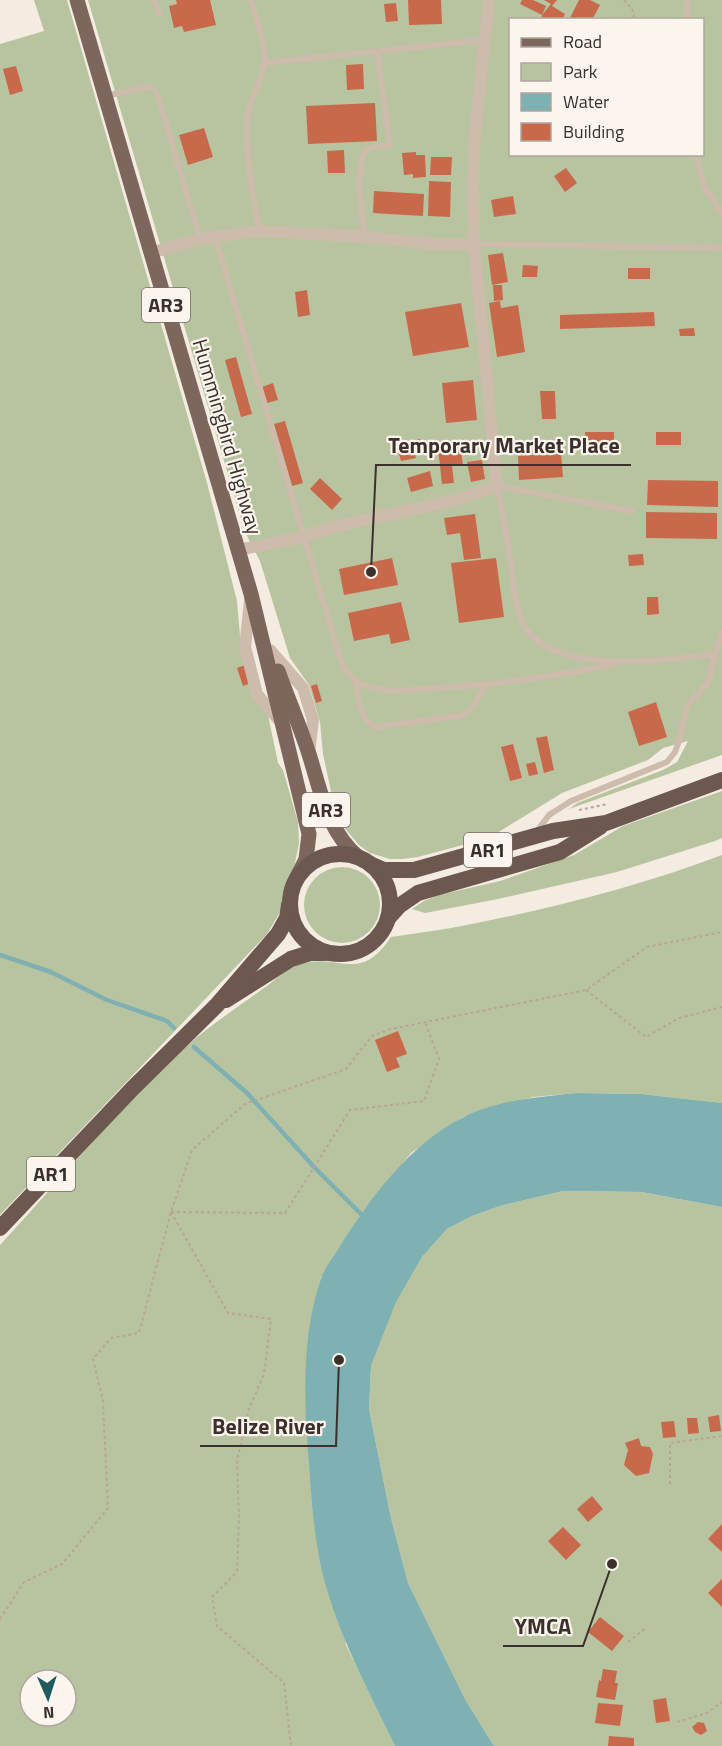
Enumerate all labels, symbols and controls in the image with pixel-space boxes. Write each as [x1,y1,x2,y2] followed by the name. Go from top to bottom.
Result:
[509,18,704,156] legend
[563,28,602,55] text: Road
[563,58,598,85] text: Park
[563,88,609,115] text: Water
[563,118,624,145] text: Building
[142,288,190,322] road number: AR3
[185,335,271,539] street label: Hummingbird Highway
[376,425,631,465] callout: Temporary Market Place
[388,428,620,462] text: Temporary Market Place
[302,793,350,827] road number: AR3
[464,833,512,867] road number: AR1
[27,1157,75,1191] road number: AR1
[200,1406,336,1446] callout: Belize River
[212,1409,324,1443] text: Belize River
[503,1606,583,1646] callout: YMCA
[515,1609,571,1643] text: YMCA
[18,1668,78,1728] north arrow
[43,1701,55,1725] text: N

